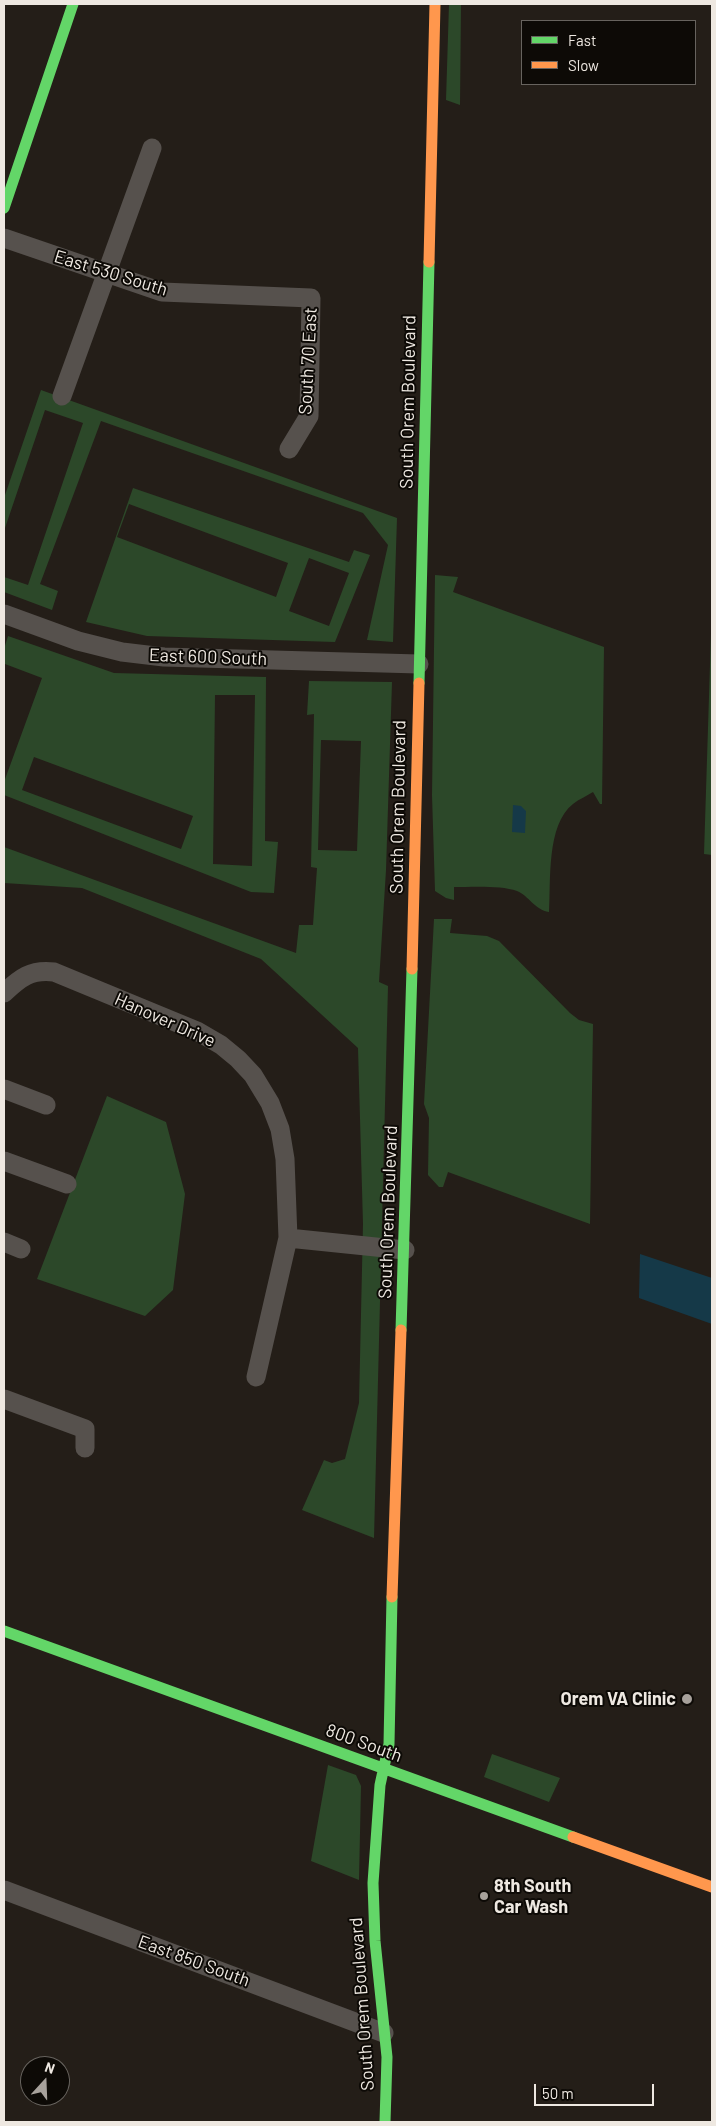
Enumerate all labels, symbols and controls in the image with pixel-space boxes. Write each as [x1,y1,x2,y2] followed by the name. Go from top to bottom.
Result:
[521,20,696,85] legend
[568,31,596,49] text: Fast
[568,56,599,74] text: Slow
[52,246,170,300] street label: East 530 South
[294,307,322,415] street label: South 70 East
[396,315,420,489] street label: South Orem Boulevard
[149,644,267,670] street label: East 600 South
[386,720,410,894] street label: South Orem Boulevard
[111,988,219,1052] street label: Hanover Drive
[374,1125,402,1299] street label: South Orem Boulevard
[561,1688,676,1710] place label: Orem VA Clinic
[680,1692,694,1706] marker: Orem VA Clinic
[323,1719,405,1767] street label: 800 South
[494,1875,571,1918] place label: 8th South Car Wash
[478,1890,490,1902] marker: 8th South Car Wash
[345,1917,379,2091] street label: South Orem Boulevard
[135,1931,253,1991] street label: East 850 South
[20,2056,70,2106] north arrow
[43,2058,57,2077] text: N
[536,2074,656,2106] scale bar
[542,2084,574,2102] text: 50 m

